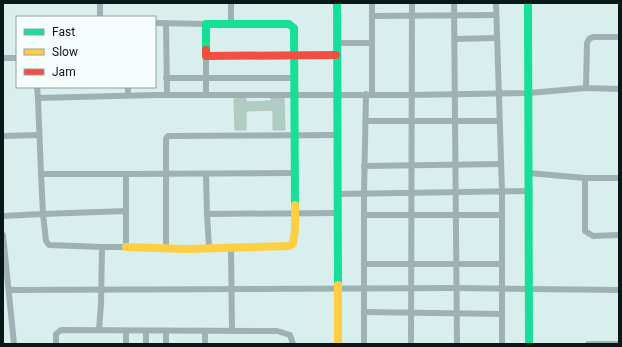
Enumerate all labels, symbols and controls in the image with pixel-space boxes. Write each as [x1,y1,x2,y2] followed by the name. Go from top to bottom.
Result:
[16,16,156,88] legend
[52,25,75,39] text: Fast
[52,45,78,59] text: Slow
[52,65,76,79] text: Jam

